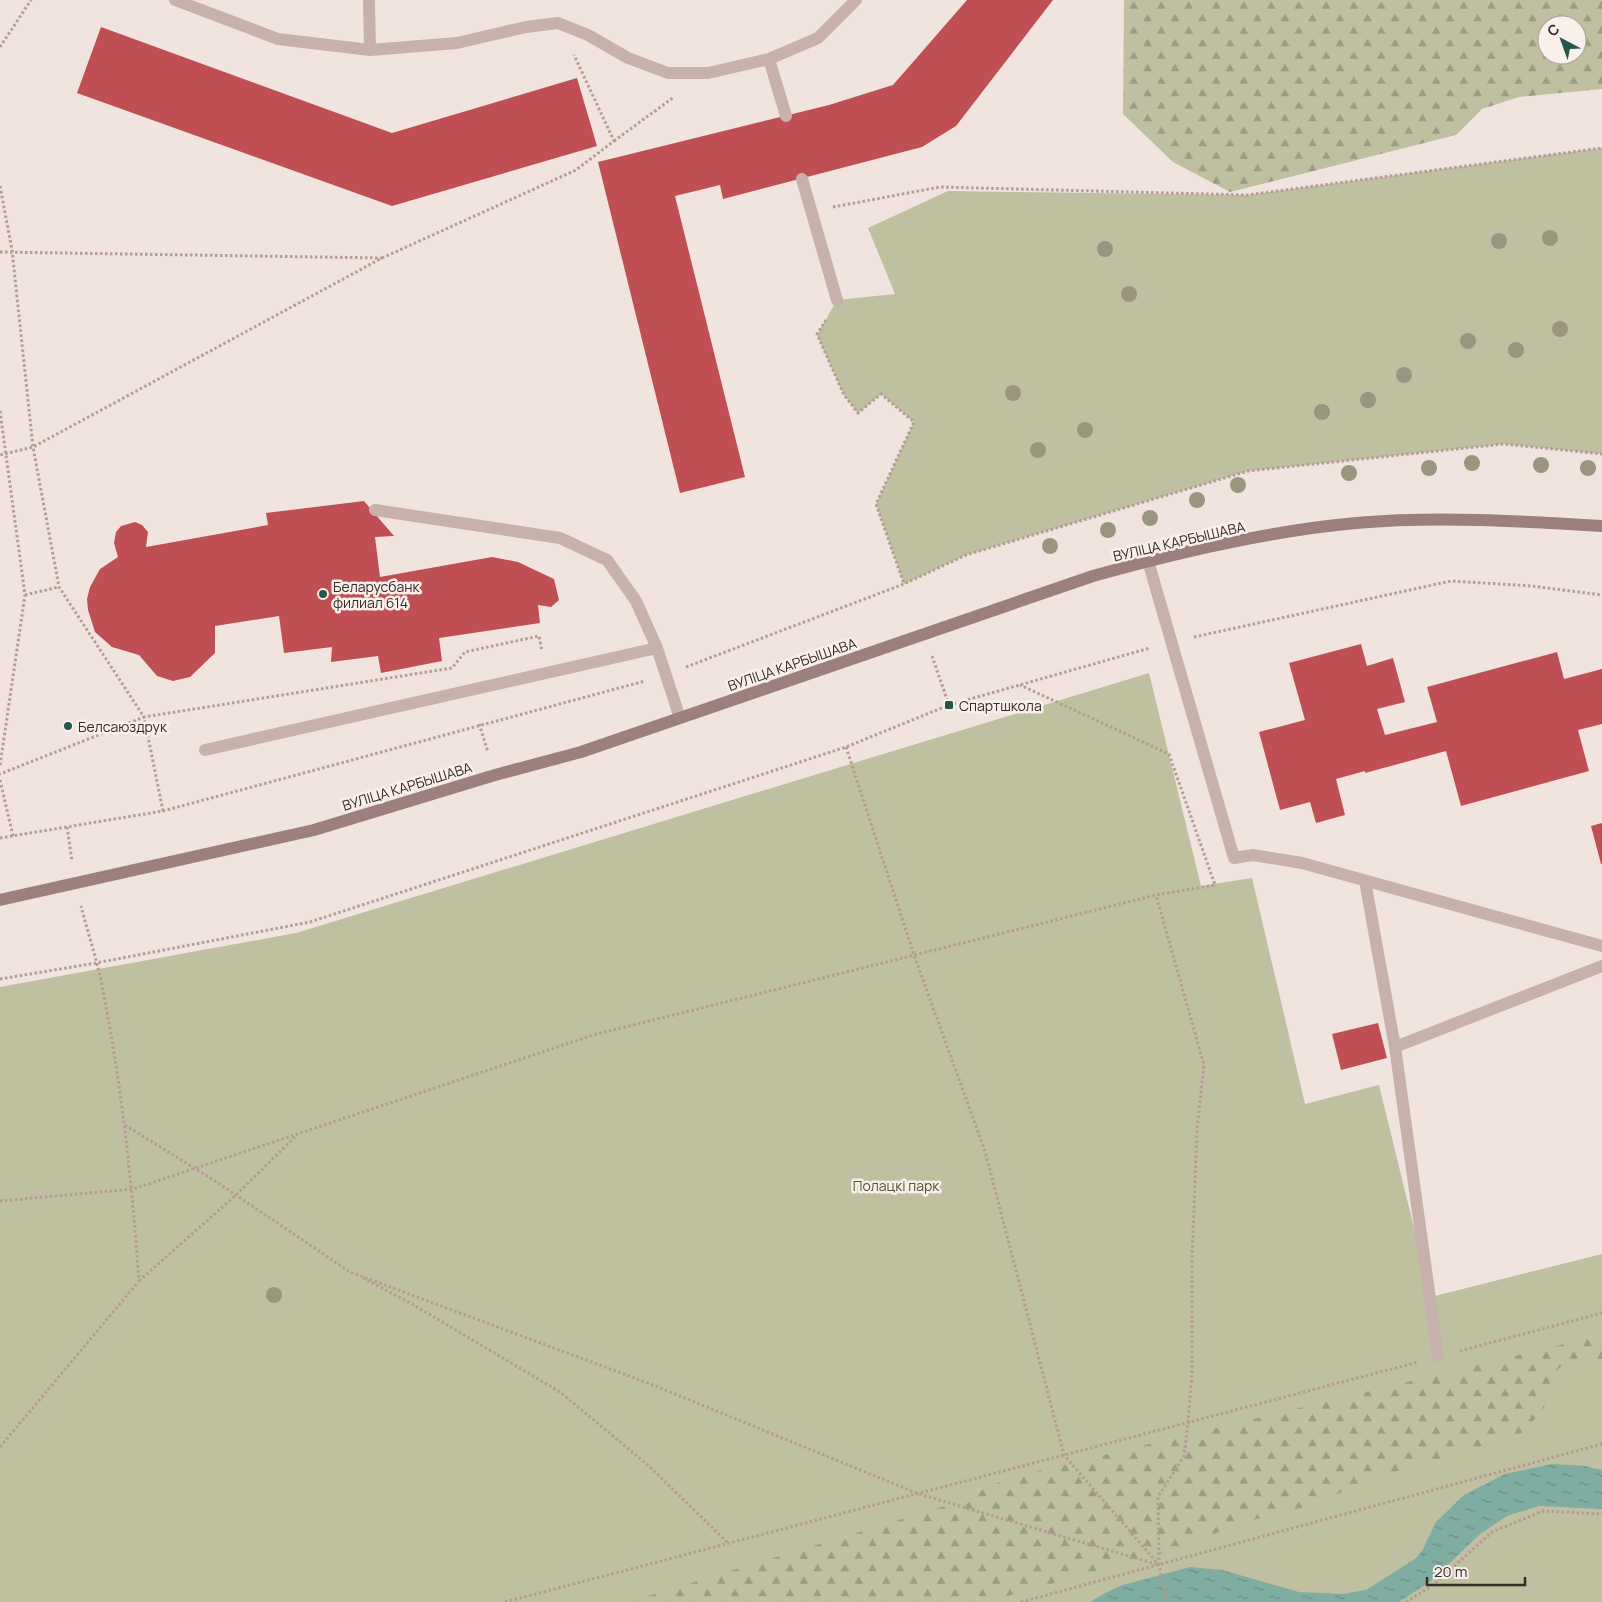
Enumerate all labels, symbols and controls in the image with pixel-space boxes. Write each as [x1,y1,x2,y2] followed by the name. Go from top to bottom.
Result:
[1537,15,1587,65] north arrow
[1543,19,1563,40] text: С
[1111,517,1247,565] street label: ВУЛІЦА КАРБЫШАВА
[333,577,421,612] place label: Беларусбанк филиал 614
[317,588,329,600] marker: Беларусбанк филиал 614
[725,633,859,695] street label: ВУЛІЦА КАРБЫШАВА
[959,696,1042,715] place label: Спартшкола
[943,699,955,711] marker: Спартшкола
[78,717,168,736] place label: Белсаюздрук
[62,720,74,732] marker: Белсаюздрук
[340,757,474,815] street label: ВУЛІЦА КАРБЫШАВА
[853,1176,940,1195] park label: Полацкі парк
[1427,1554,1524,1586] scale bar
[1434,1561,1467,1582] text: 20 m

